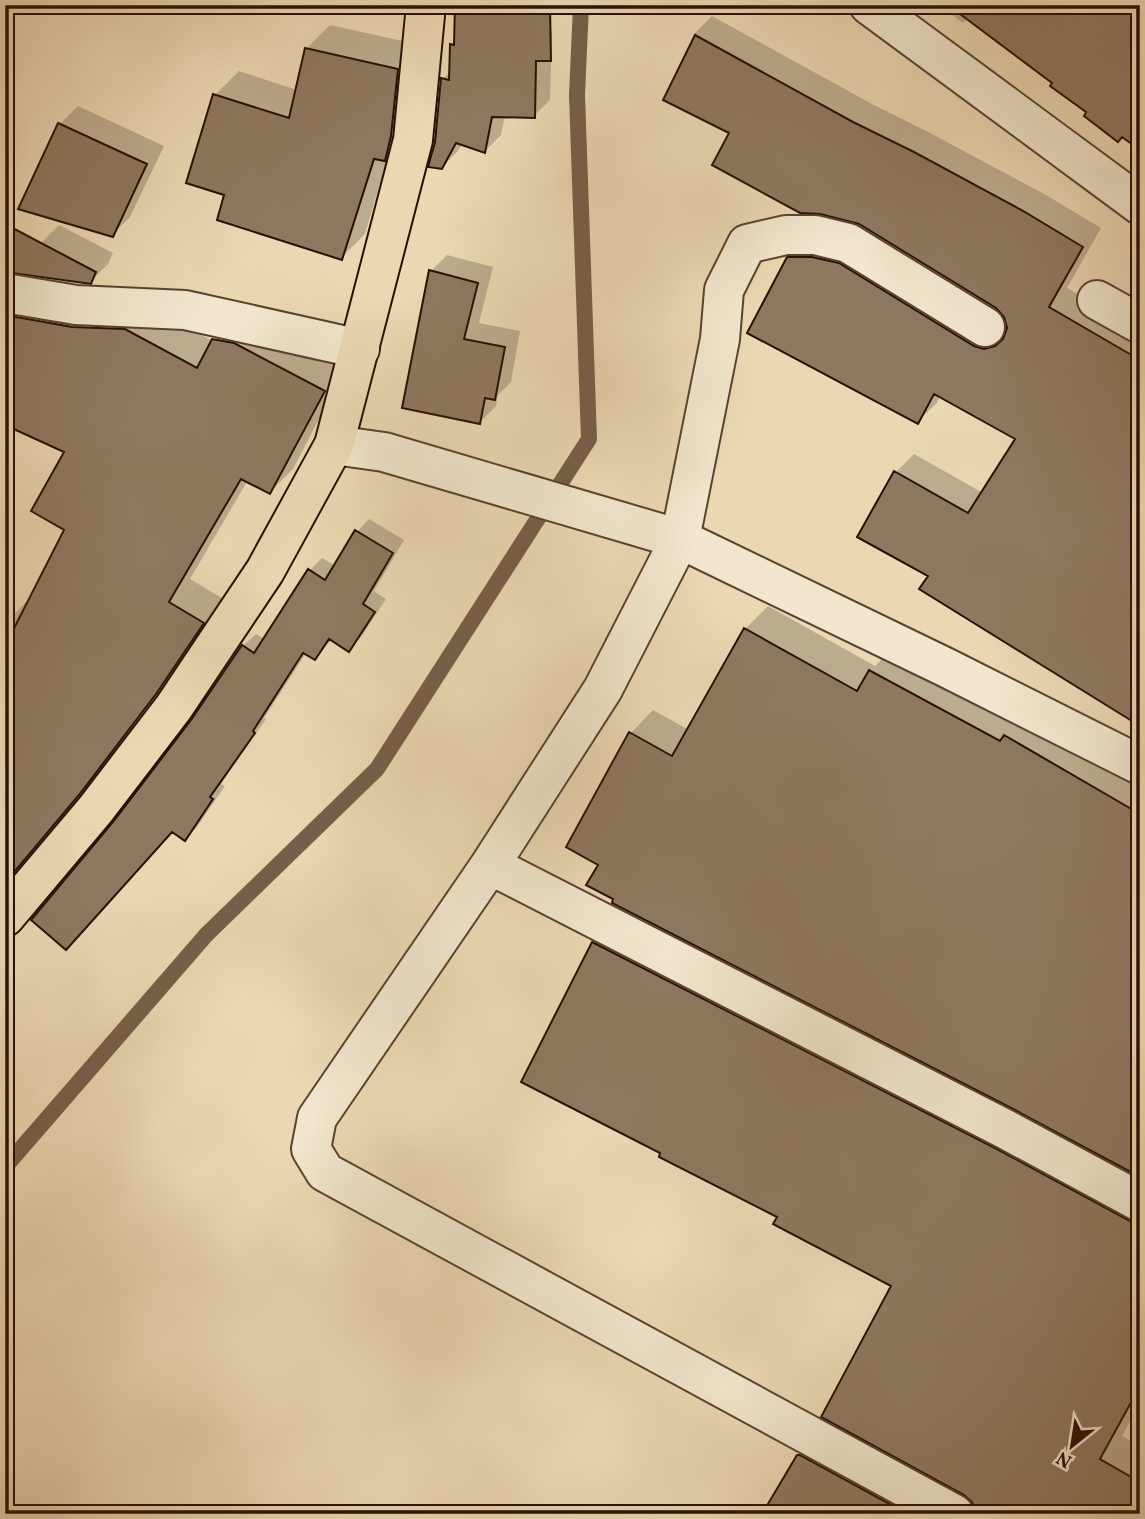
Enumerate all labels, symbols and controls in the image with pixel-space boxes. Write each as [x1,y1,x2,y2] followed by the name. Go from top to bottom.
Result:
[1036,1410,1106,1480] north arrow
[1052,1444,1077,1474] text: N

